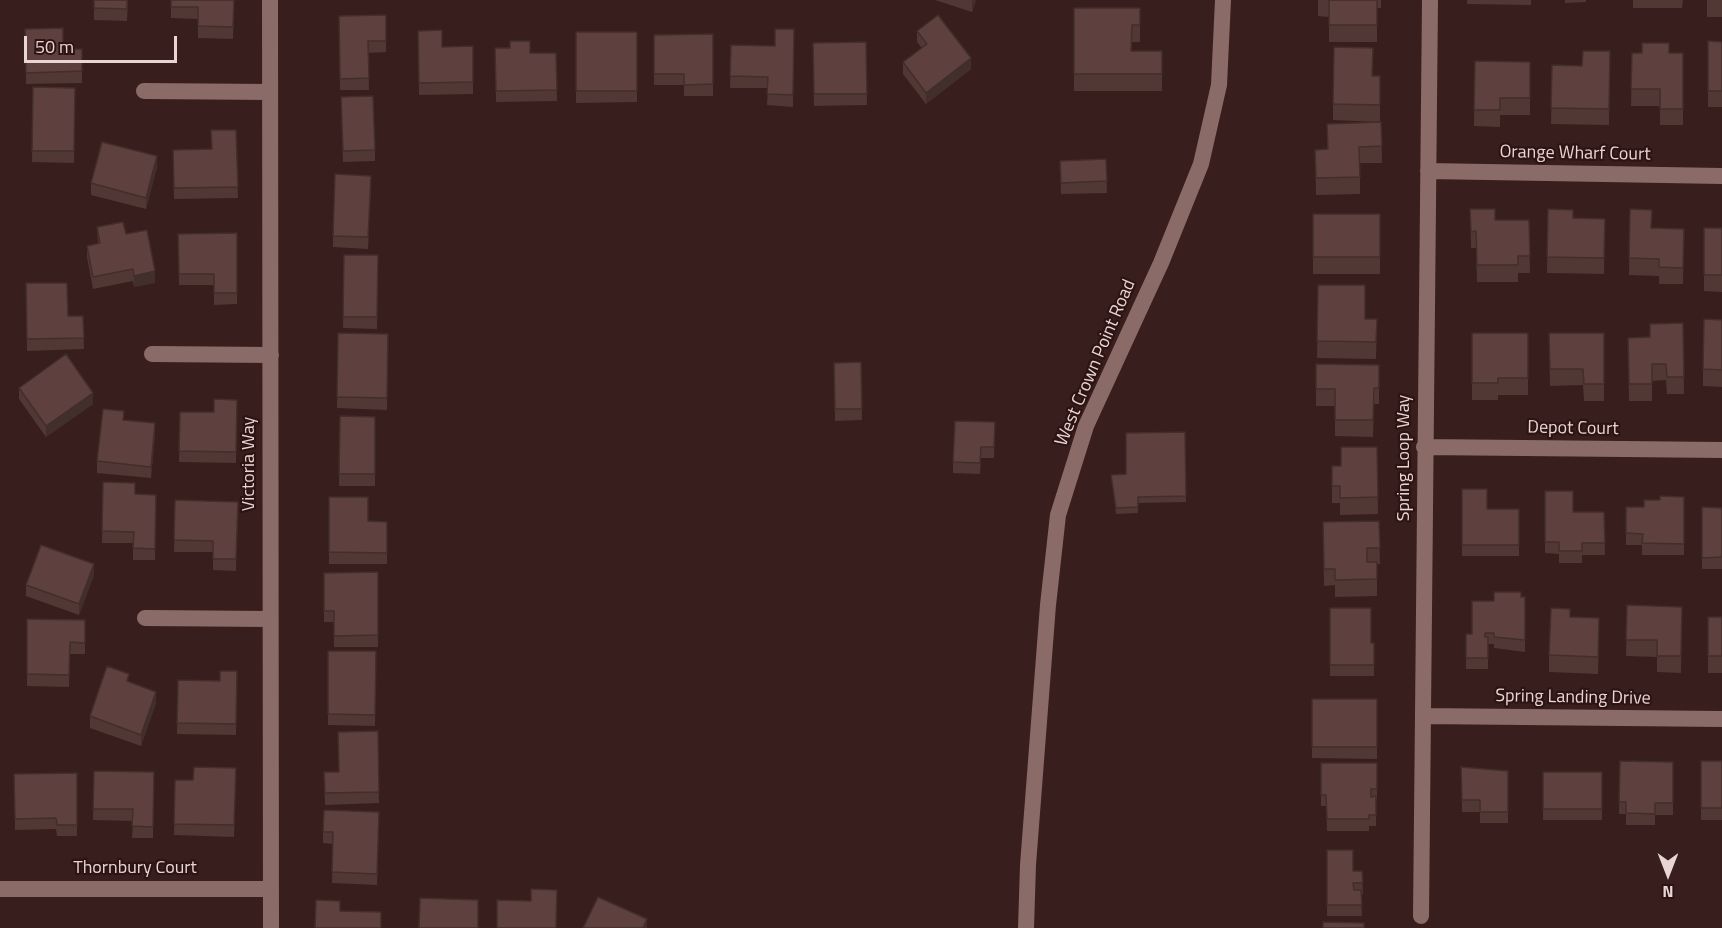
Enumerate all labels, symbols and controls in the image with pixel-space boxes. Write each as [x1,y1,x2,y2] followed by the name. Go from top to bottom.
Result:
[27,24,180,62] scale bar
[35,33,74,60] text: 50 m
[1499,142,1651,166] street label: Orange Wharf Court
[1051,277,1141,449] street label: West Crown Point Road
[1394,395,1416,521] street label: Spring Loop Way
[239,417,261,511] street label: Victoria Way
[1527,417,1619,441] street label: Depot Court
[1495,686,1651,710] street label: Spring Landing Drive
[1638,844,1698,904] north arrow
[73,858,197,880] street label: Thornbury Court
[1662,880,1674,904] text: N

